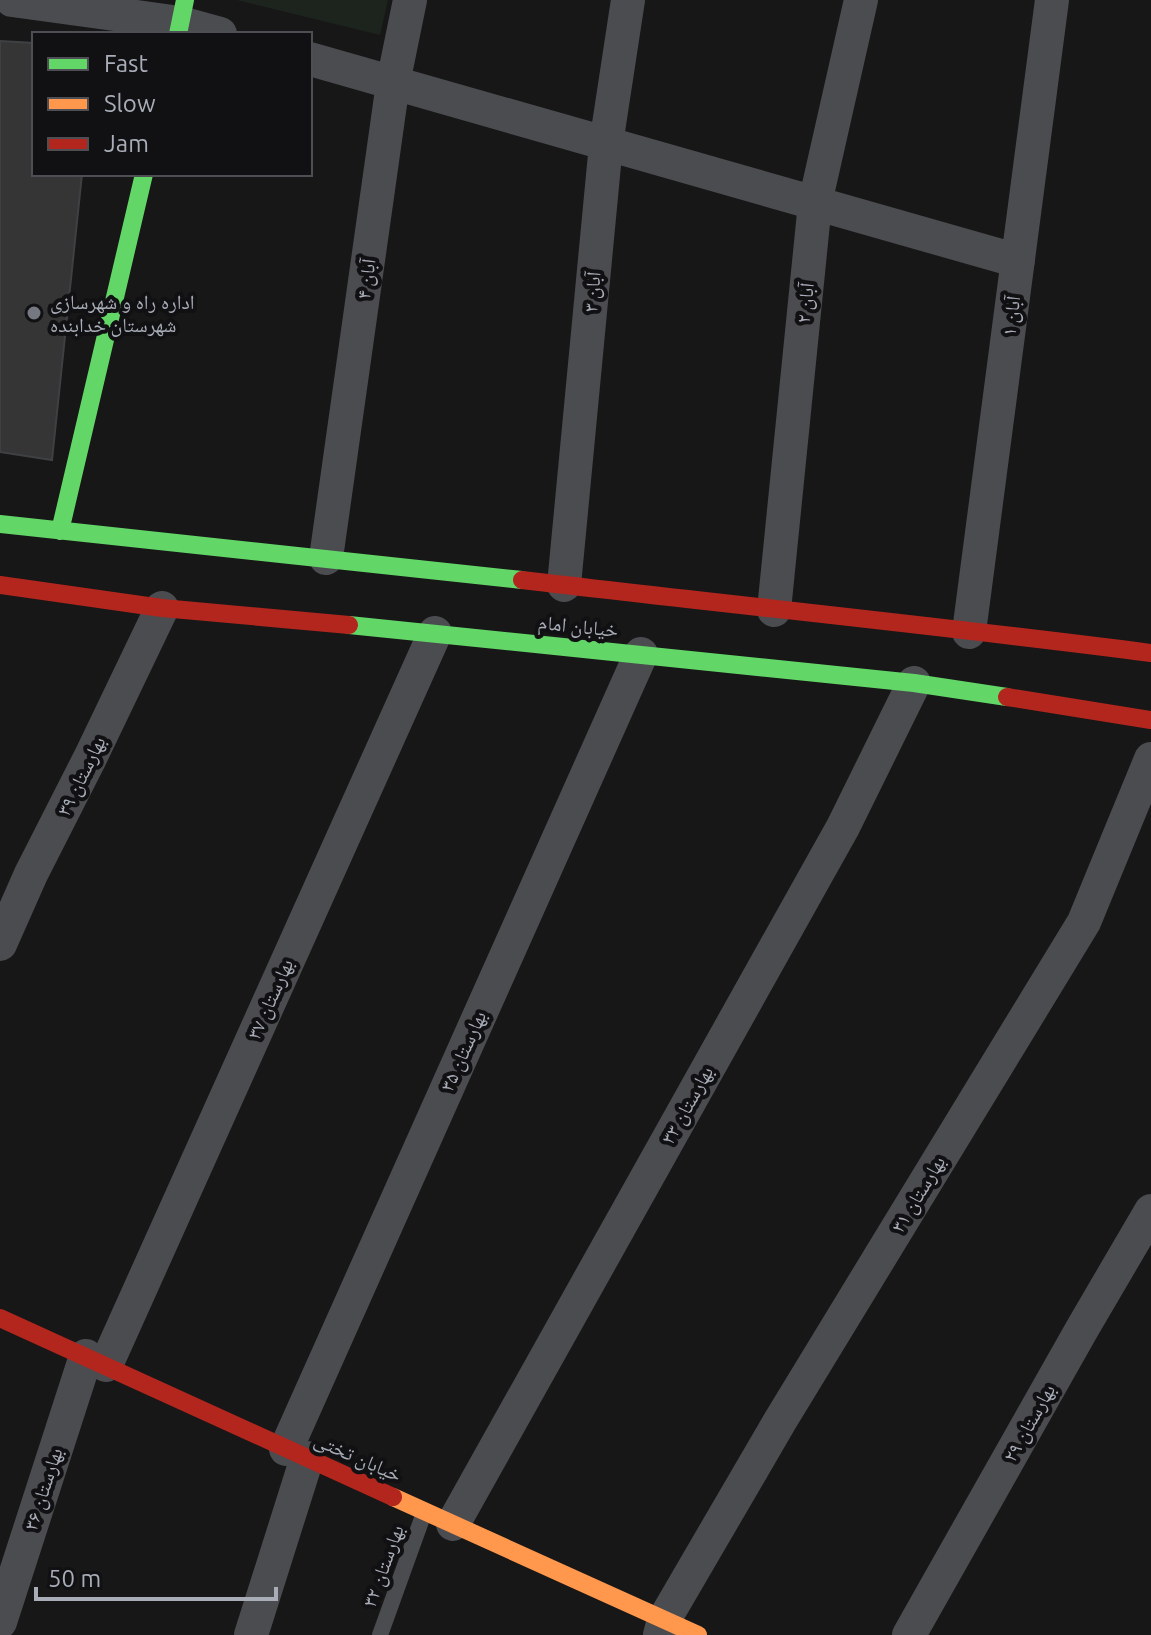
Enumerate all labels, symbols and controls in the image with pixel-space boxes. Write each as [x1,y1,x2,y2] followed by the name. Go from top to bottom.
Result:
[32,32,312,176] legend
[104,50,148,77] text: Fast
[104,90,156,117] text: Slow
[104,130,149,157] text: Jam
[351,256,381,301] street label: آبان ۴
[578,270,606,313] street label: آبان ۳
[791,281,819,324] street label: آبان ۲
[50,290,195,337] place label: اداره راه و شهرسازی شهرستان خدابنده
[997,293,1025,338] street label: آبان ۱
[25,304,43,322] marker: اداره راه و شهرسازی شهرستان خدابنده
[536,610,620,644] street label: خیابان امام
[51,732,111,820] street label: بهارستان ۳۹
[242,955,298,1043] street label: بهارستان ۳۷
[435,1007,491,1095] street label: بهارستان ۳۵
[656,1062,718,1148] street label: بهارستان ۳۳
[886,1151,950,1237] street label: بهارستان ۳۱
[998,1380,1060,1466] street label: بهارستان ۲۹
[311,1427,406,1487] street label: خیابان تختی
[18,1445,68,1533] street label: بهارستان ۳۶
[357,1522,409,1610] street label: بهارستان ۳۲
[36,1551,276,1601] scale bar
[48,1565,101,1592] text: 50 m

